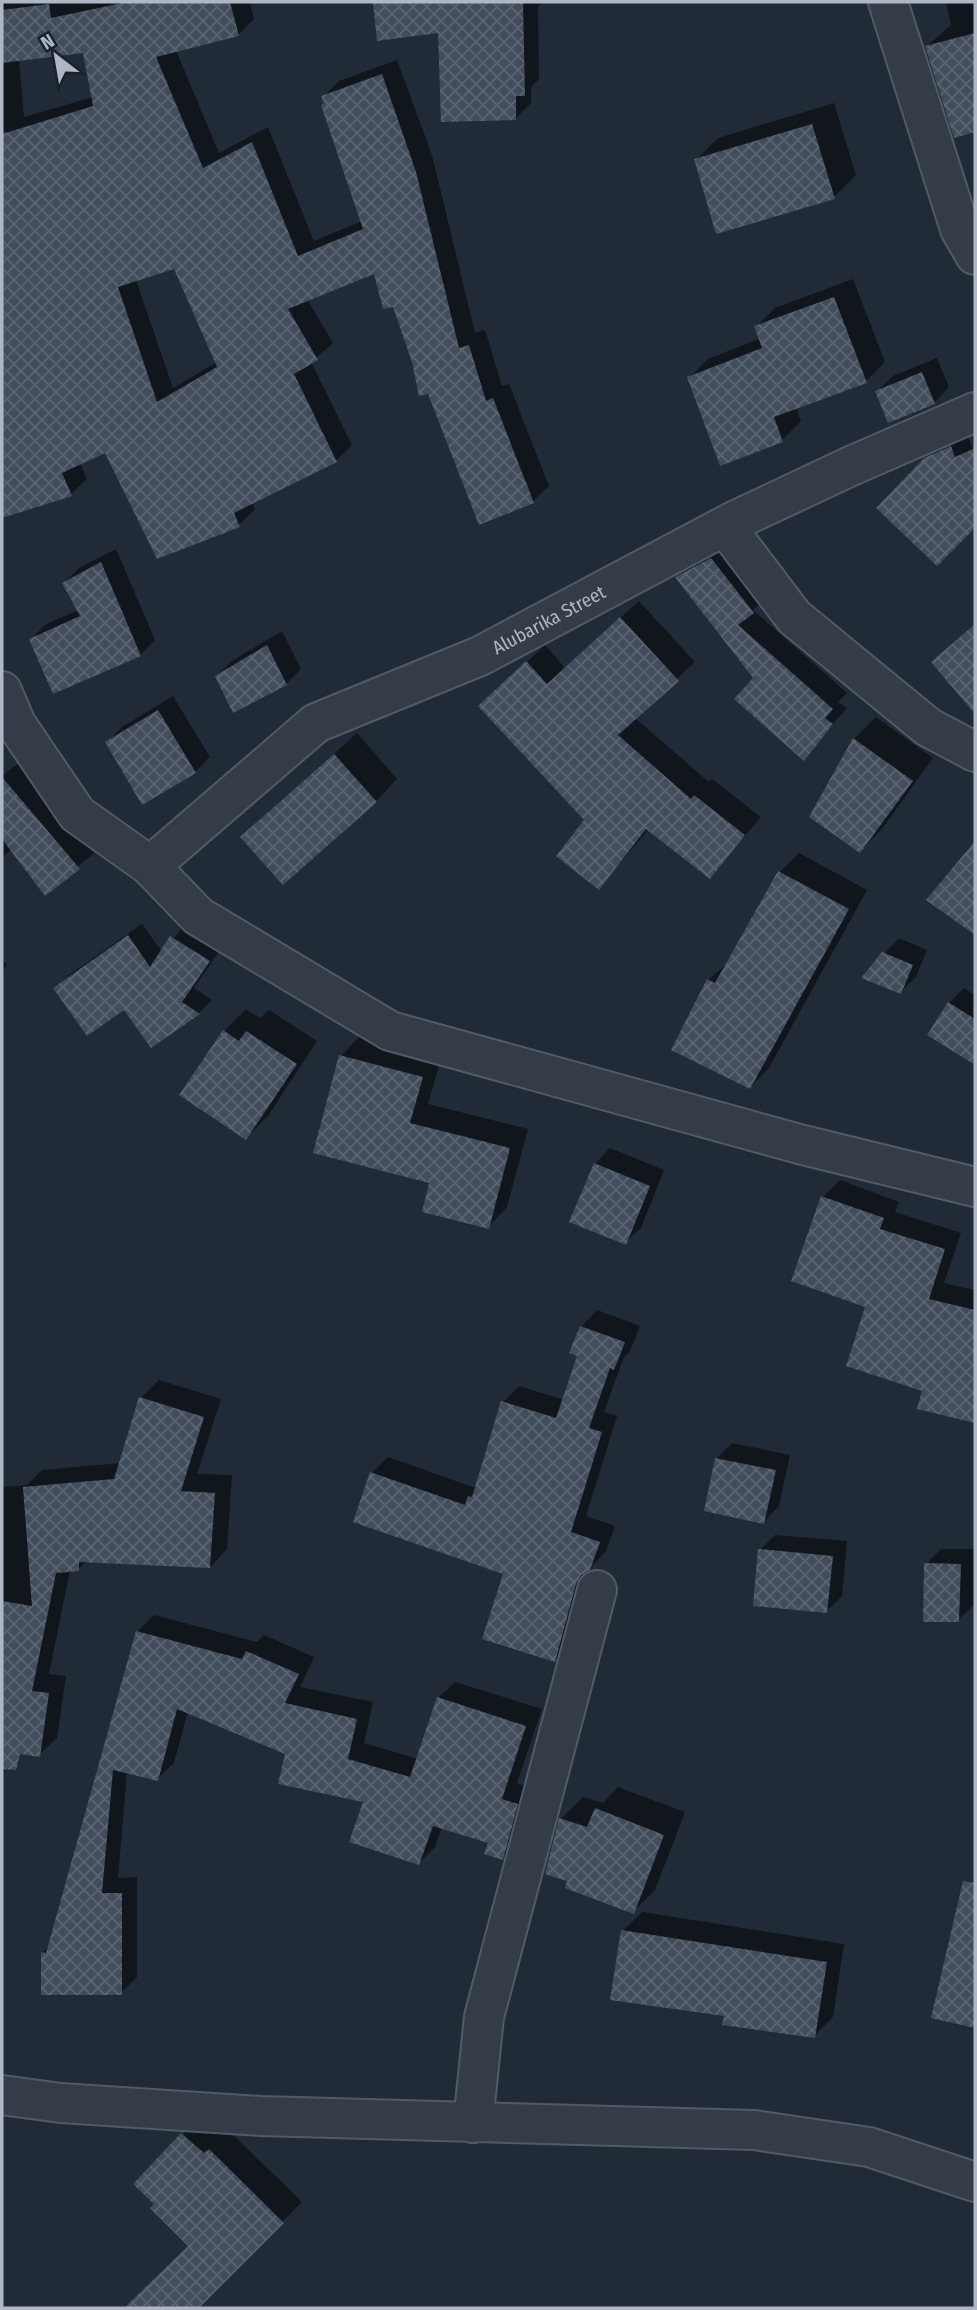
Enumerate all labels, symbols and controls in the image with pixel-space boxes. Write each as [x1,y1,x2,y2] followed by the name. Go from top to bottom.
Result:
[21,21,91,91] north arrow
[37,29,58,55] text: N
[488,580,610,659] street label: Alubarika Street

